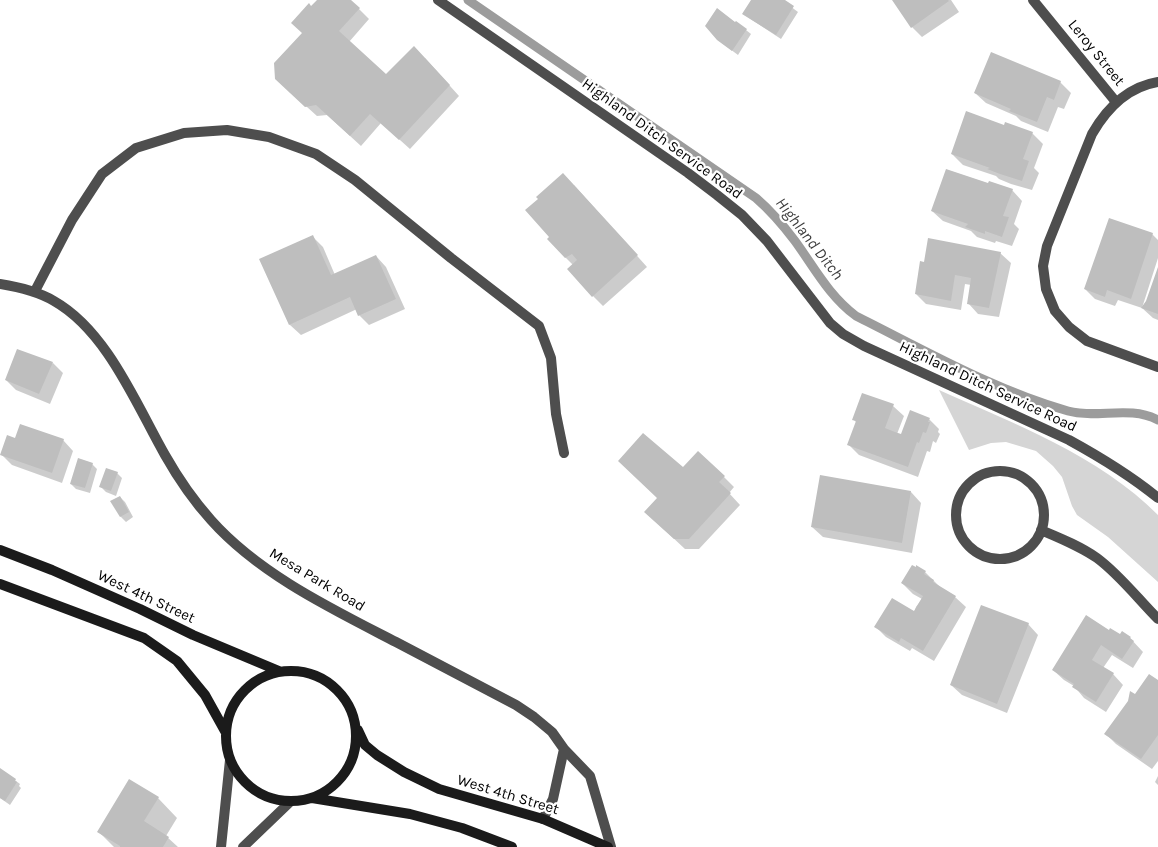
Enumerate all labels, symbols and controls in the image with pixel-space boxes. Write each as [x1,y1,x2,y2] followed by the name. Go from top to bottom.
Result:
[1064,16,1128,90] street label: Leroy Street
[578,75,746,203] street label: Highland Ditch Service Road
[771,194,847,284] water label: Highland Ditch
[896,338,1080,436] street label: Highland Ditch Service Road
[266,544,368,616] street label: Mesa Park Road
[94,567,198,627] street label: West 4th Street
[455,771,561,819] street label: West 4th Street

